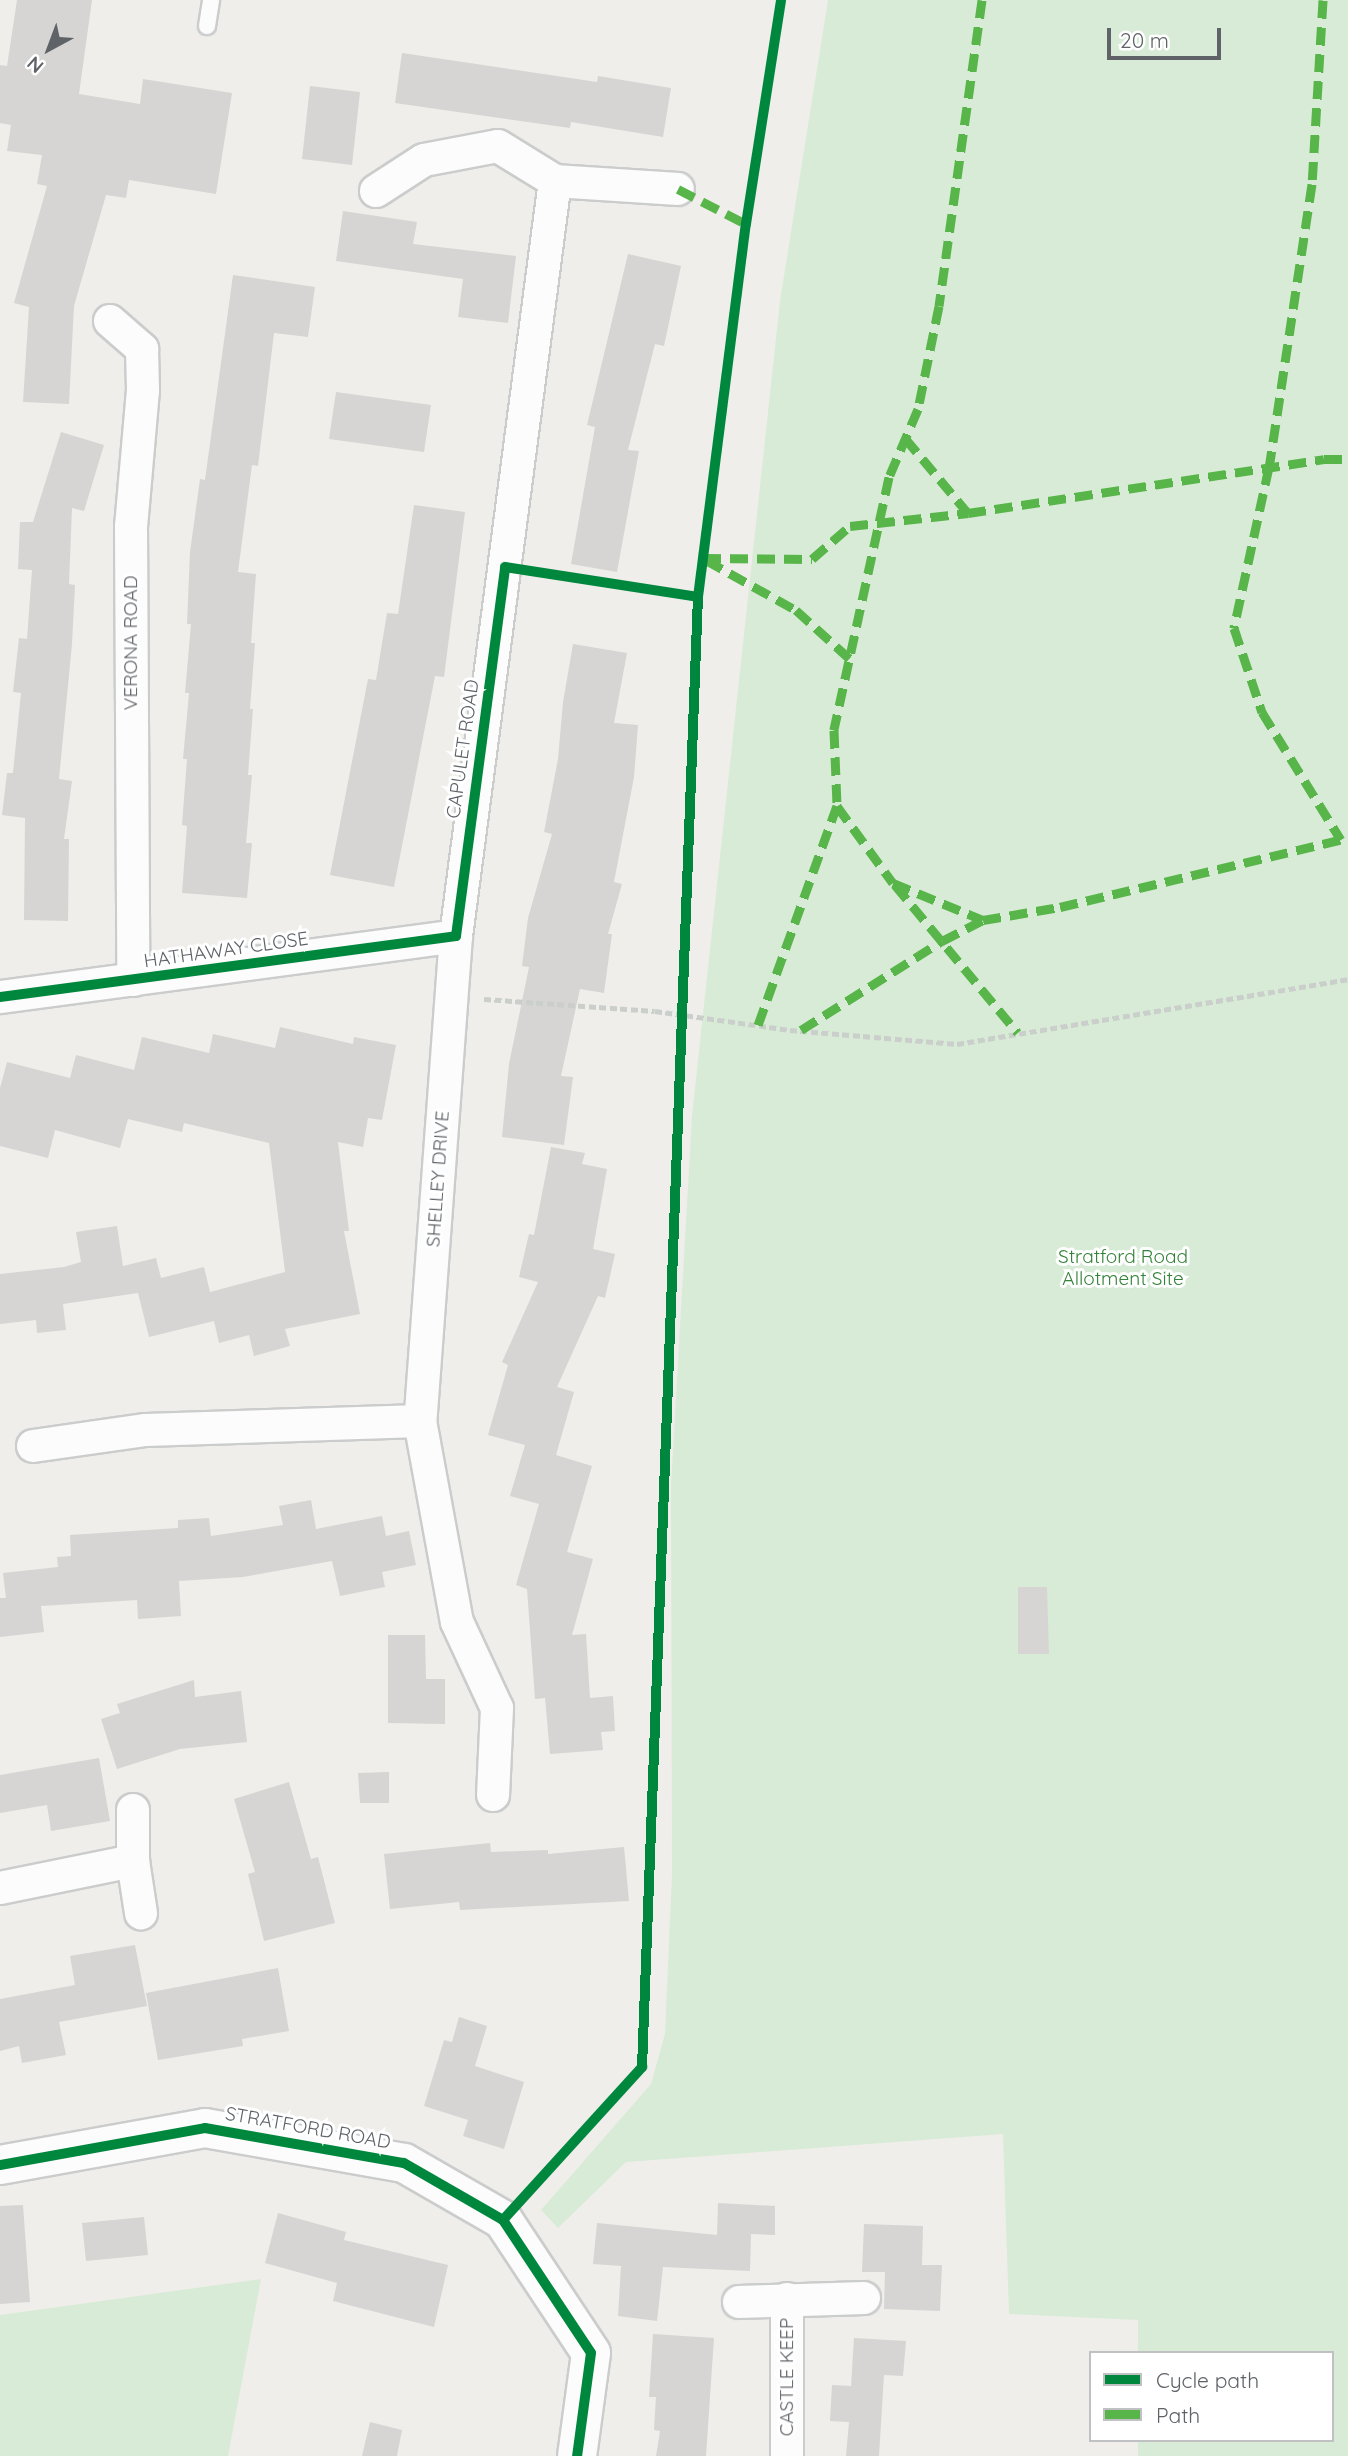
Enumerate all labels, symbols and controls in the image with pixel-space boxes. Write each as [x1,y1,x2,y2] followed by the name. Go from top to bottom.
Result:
[14,14,84,84] north arrow
[1110,14,1224,58] scale bar
[1120,27,1169,53] text: 20 m
[22,51,48,78] text: N
[120,576,142,710] street label: VERONA ROAD
[442,678,484,820] street label: CAPULET ROAD
[142,927,310,973] street label: HATHAWAY CLOSE
[422,1110,454,1248] street label: SHELLEY DRIVE
[1058,1246,1188,1290] park label: Stratford Road Allotment Site
[224,2102,392,2154] street label: STRATFORD ROAD
[776,2318,798,2436] street label: CASTLE KEEP
[1089,2351,1334,2442] legend
[1156,2367,1259,2393] text: Cycle path
[1156,2402,1200,2428] text: Path

